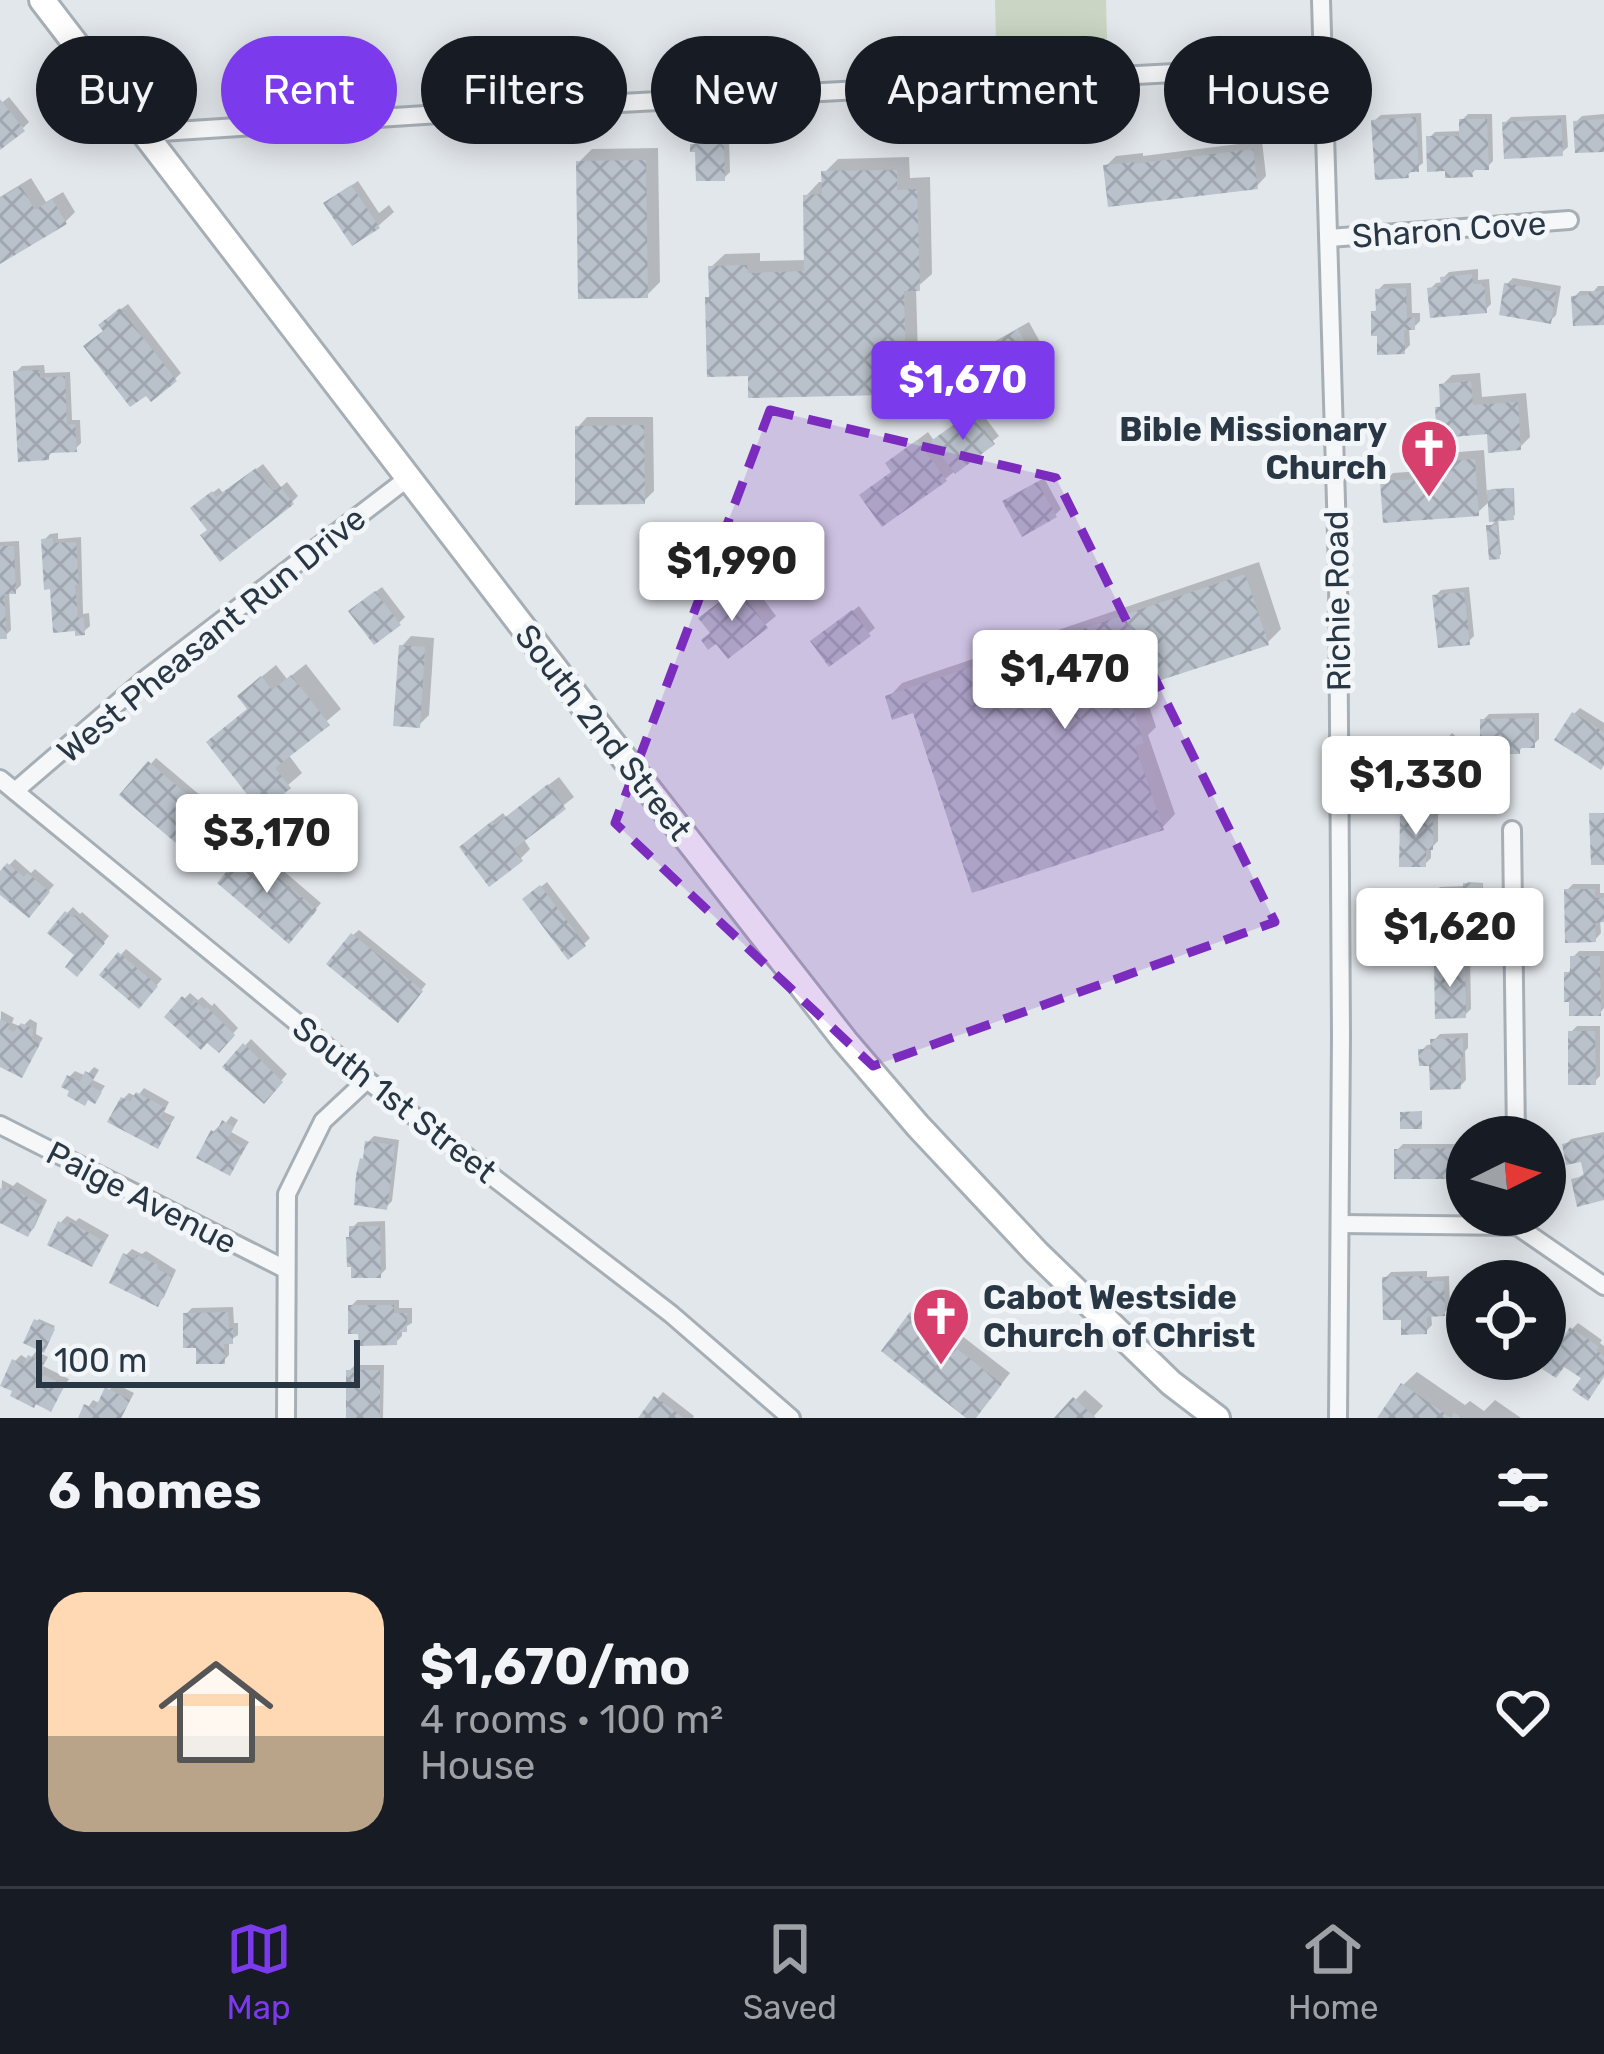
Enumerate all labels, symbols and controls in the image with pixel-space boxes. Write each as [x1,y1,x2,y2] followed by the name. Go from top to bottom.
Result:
[36,36,197,144] chip: Buy
[221,36,397,144] chip: Rent
[421,36,627,144] chip: Filters
[651,36,821,144] chip: New
[845,36,1140,144] chip: Apartment
[1164,36,1372,144] chip: House
[1351,203,1547,256] street label: Sharon Cove
[865,341,1061,443] pin: $1,670
[898,357,1028,403] text: $1,670
[1119,410,1387,487] place label: Bible Missionary Church
[1398,417,1460,499] church icon: Bible Missionary Church
[50,498,373,771] street label: West Pheasant Run Drive
[1316,510,1359,692] street label: Richie Road
[634,522,830,624] pin: $1,990
[666,538,798,584] text: $1,990
[507,617,700,848] street label: South 2nd Street
[967,630,1163,732] pin: $1,470
[1000,646,1130,692] text: $1,470
[1318,736,1514,838] pin: $1,330
[1349,752,1483,798] text: $1,330
[169,794,365,896] pin: $3,170
[203,810,331,856] text: $3,170
[1352,888,1548,990] pin: $1,620
[1383,904,1517,950] text: $1,620
[285,1008,504,1191] street label: South 1st Street
[1446,1116,1566,1236] north arrow
[1446,1116,1566,1380] map controls
[40,1133,243,1262] street label: Paige Avenue
[1446,1260,1566,1380] button: locate
[983,1278,1255,1355] place label: Cabot Westside Church of Christ
[910,1285,972,1367] church icon: Cabot Westside Church of Christ
[36,1334,360,1387] scale bar
[54,1341,147,1380] text: 100 m
[1490,1457,1556,1523] icon: filters
[48,1460,262,1521] text: 6 homes
[420,1636,690,1697] text: $1,670/mo
[144,1640,288,1784] icon: home
[1490,1679,1556,1745] icon: heart
[420,1697,723,1743] text: 4 rooms · 100 m²
[420,1743,535,1789] text: House
[226,1916,292,2027] tab: Map
[743,1916,837,2027] tab: Saved
[1288,1916,1378,2027] tab: Home

